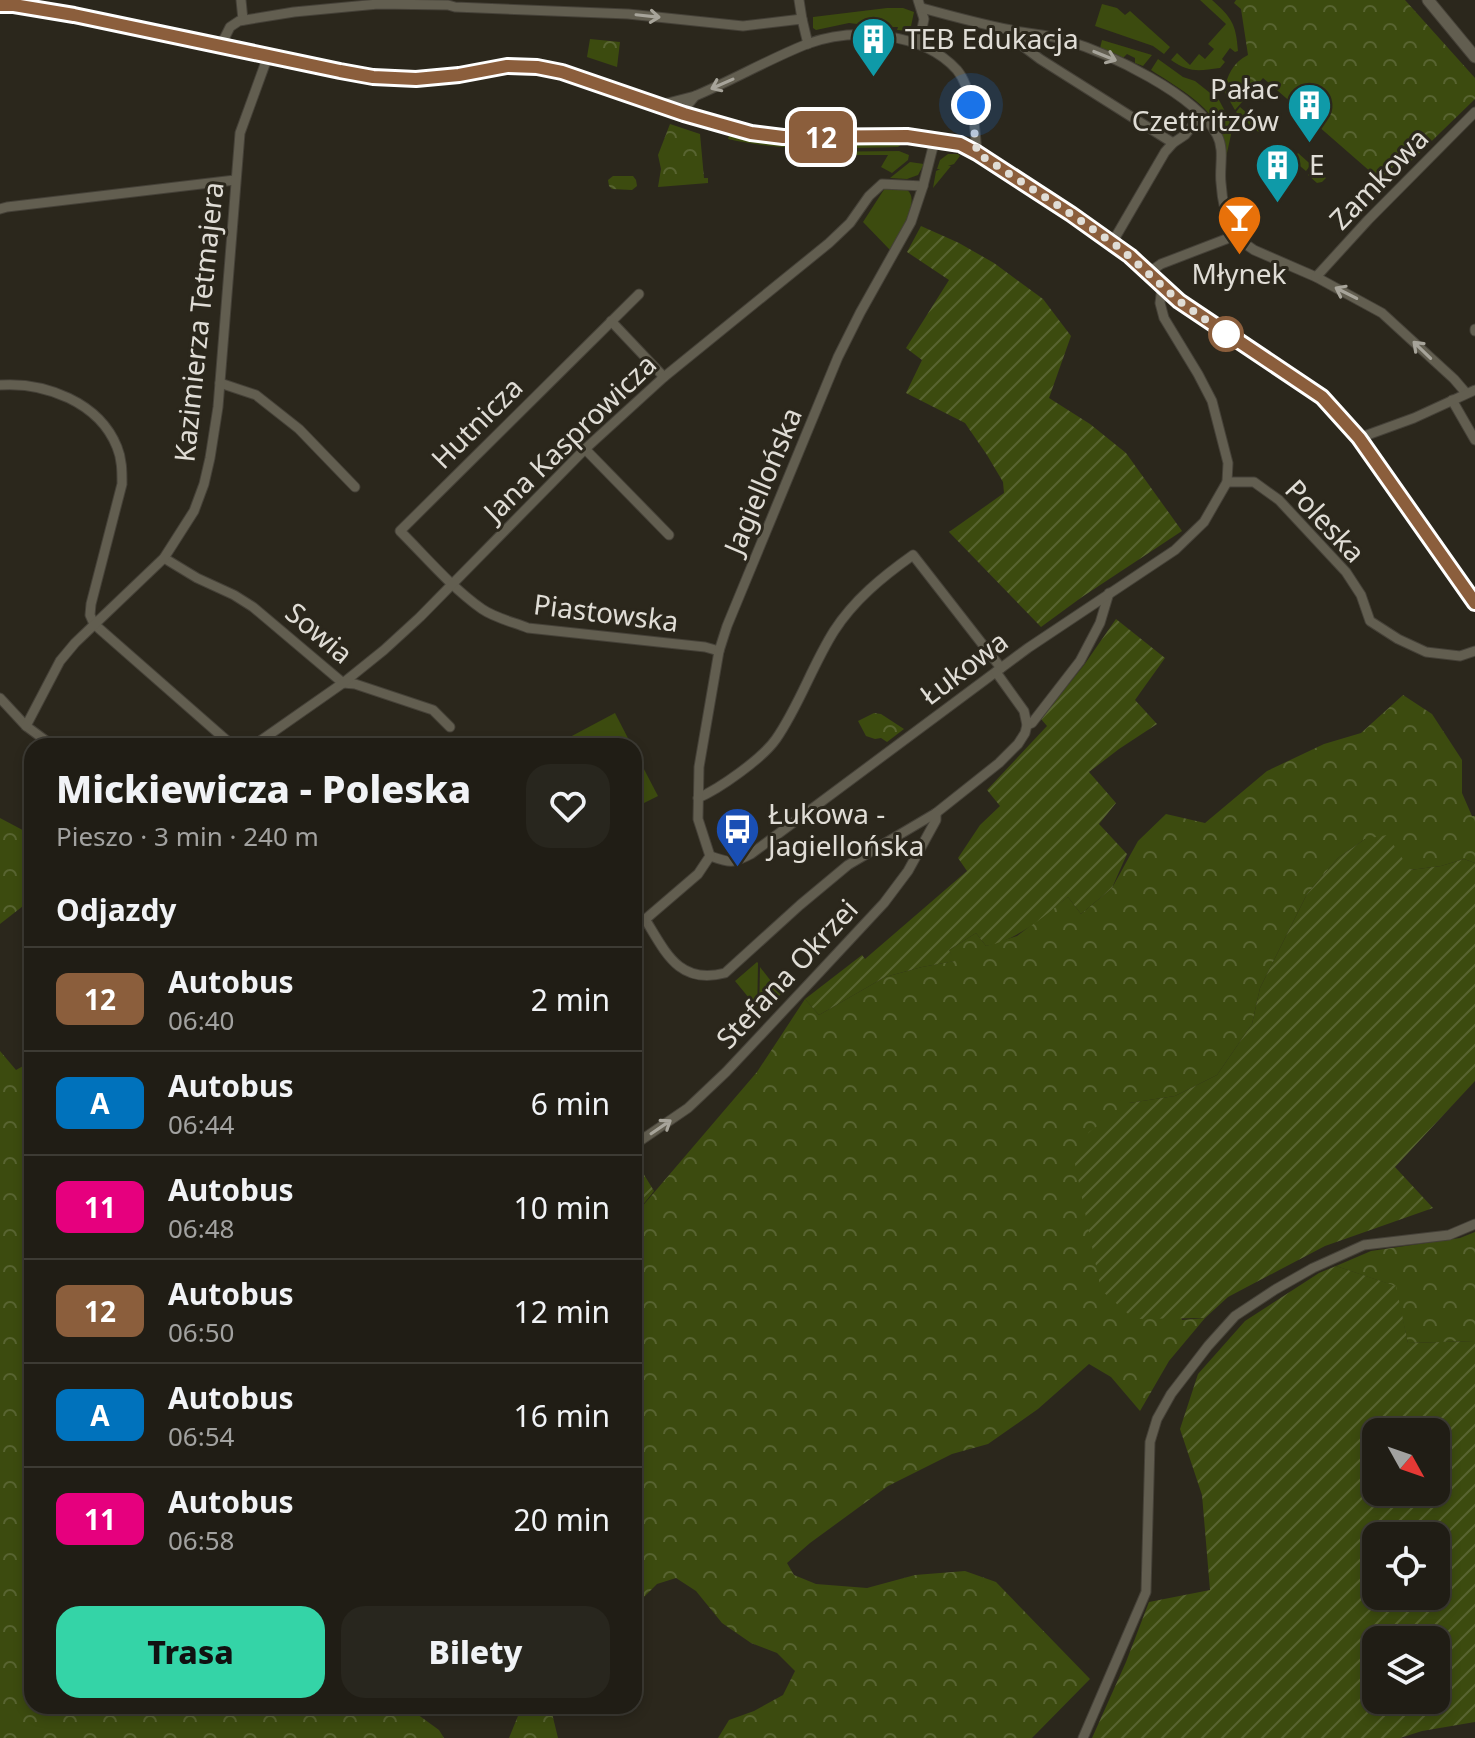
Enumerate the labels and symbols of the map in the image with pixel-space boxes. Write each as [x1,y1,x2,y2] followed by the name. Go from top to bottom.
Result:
[634,9,661,24] one-way arrow
[850,15,898,78] building icon: TEB Edukacja
[905,19,1079,57] place label: TEB Edukacja
[1092,50,1117,64] one-way arrow
[1132,69,1279,139] place label: Pałac Czettritzów
[711,77,735,92] one-way arrow
[1286,81,1334,144] building icon: Pałac Czettritzów
[951,85,991,125] your location
[785,111,857,163] line badge: 12
[1321,119,1436,237] street label: Zamkowa
[1254,141,1302,204] building icon: E
[1309,145,1325,183] place label: E
[164,180,232,464] street label: Kazimierza Tetmajera
[1215,193,1263,256] bar icon: Młynek
[1192,254,1287,292] place label: Młynek
[1335,284,1359,300] one-way arrow
[1209,317,1243,351] unlabelled marker
[1413,341,1432,360] one-way arrow
[473,345,664,532] street label: Jana Kasprowicza
[422,368,530,476] street label: Hutnicza
[713,401,810,563] street label: Jagiellońska
[1277,470,1374,570] street label: Poleska
[531,584,681,640] street label: Piastowska
[278,593,361,671] street label: Sowia
[912,622,1015,713] street label: Łukowa
[765,794,924,864] place label: Łukowa - Jagiellońska
[713,806,761,869] bus stop icon: Łukowa - Jagiellońska
[707,890,865,1056] street label: Stefana Okrzei
[650,1119,672,1135] one-way arrow
[1362,1418,1450,1506] north arrow

